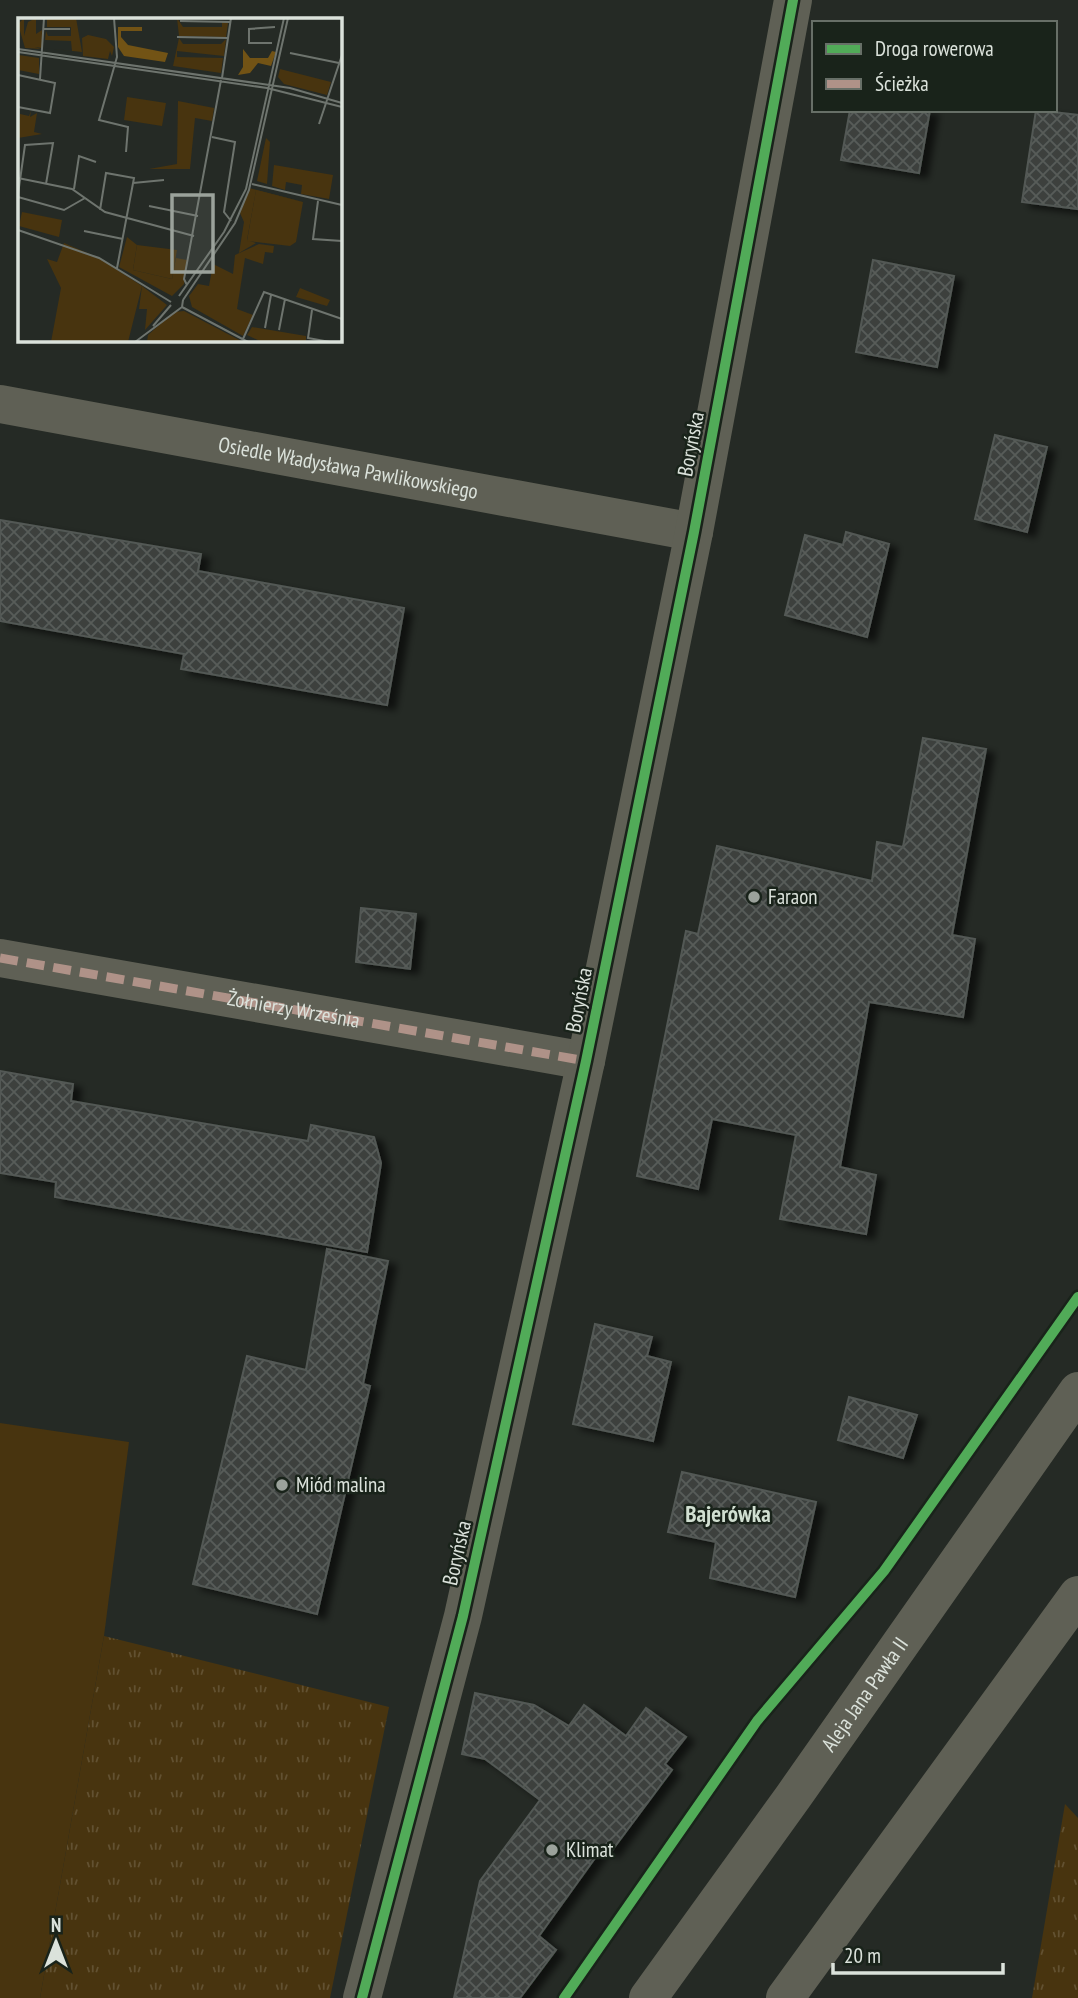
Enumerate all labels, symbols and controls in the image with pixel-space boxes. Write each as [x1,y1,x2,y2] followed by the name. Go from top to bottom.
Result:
[18,18,341,341] inset map
[812,21,1057,112] legend
[875,35,994,62] text: Droga rowerowa
[875,70,929,97] text: Ścieżka
[671,409,710,479] street label: Boryńska
[216,431,480,505] street label: Osiedle Władysława Pawlikowskiego
[768,883,818,910] place label: Faraon
[746,889,762,905] marker: Faraon
[559,965,598,1035] street label: Boryńska
[225,984,362,1034] street label: Żołnierzy Września
[296,1471,386,1498] place label: Miód malina
[274,1477,290,1493] marker: Miód malina
[685,1499,771,1528] district label: Bajerówka
[436,1518,477,1588] street label: Boryńska
[815,1632,914,1757] street label: Aleja Jana Pawła II
[566,1836,614,1863] place label: Klimat
[544,1842,560,1858] marker: Klimat
[21,1907,91,1977] north arrow
[51,1913,61,1937] text: N
[833,1932,1003,1976] scale bar
[844,1942,881,1969] text: 20 m

